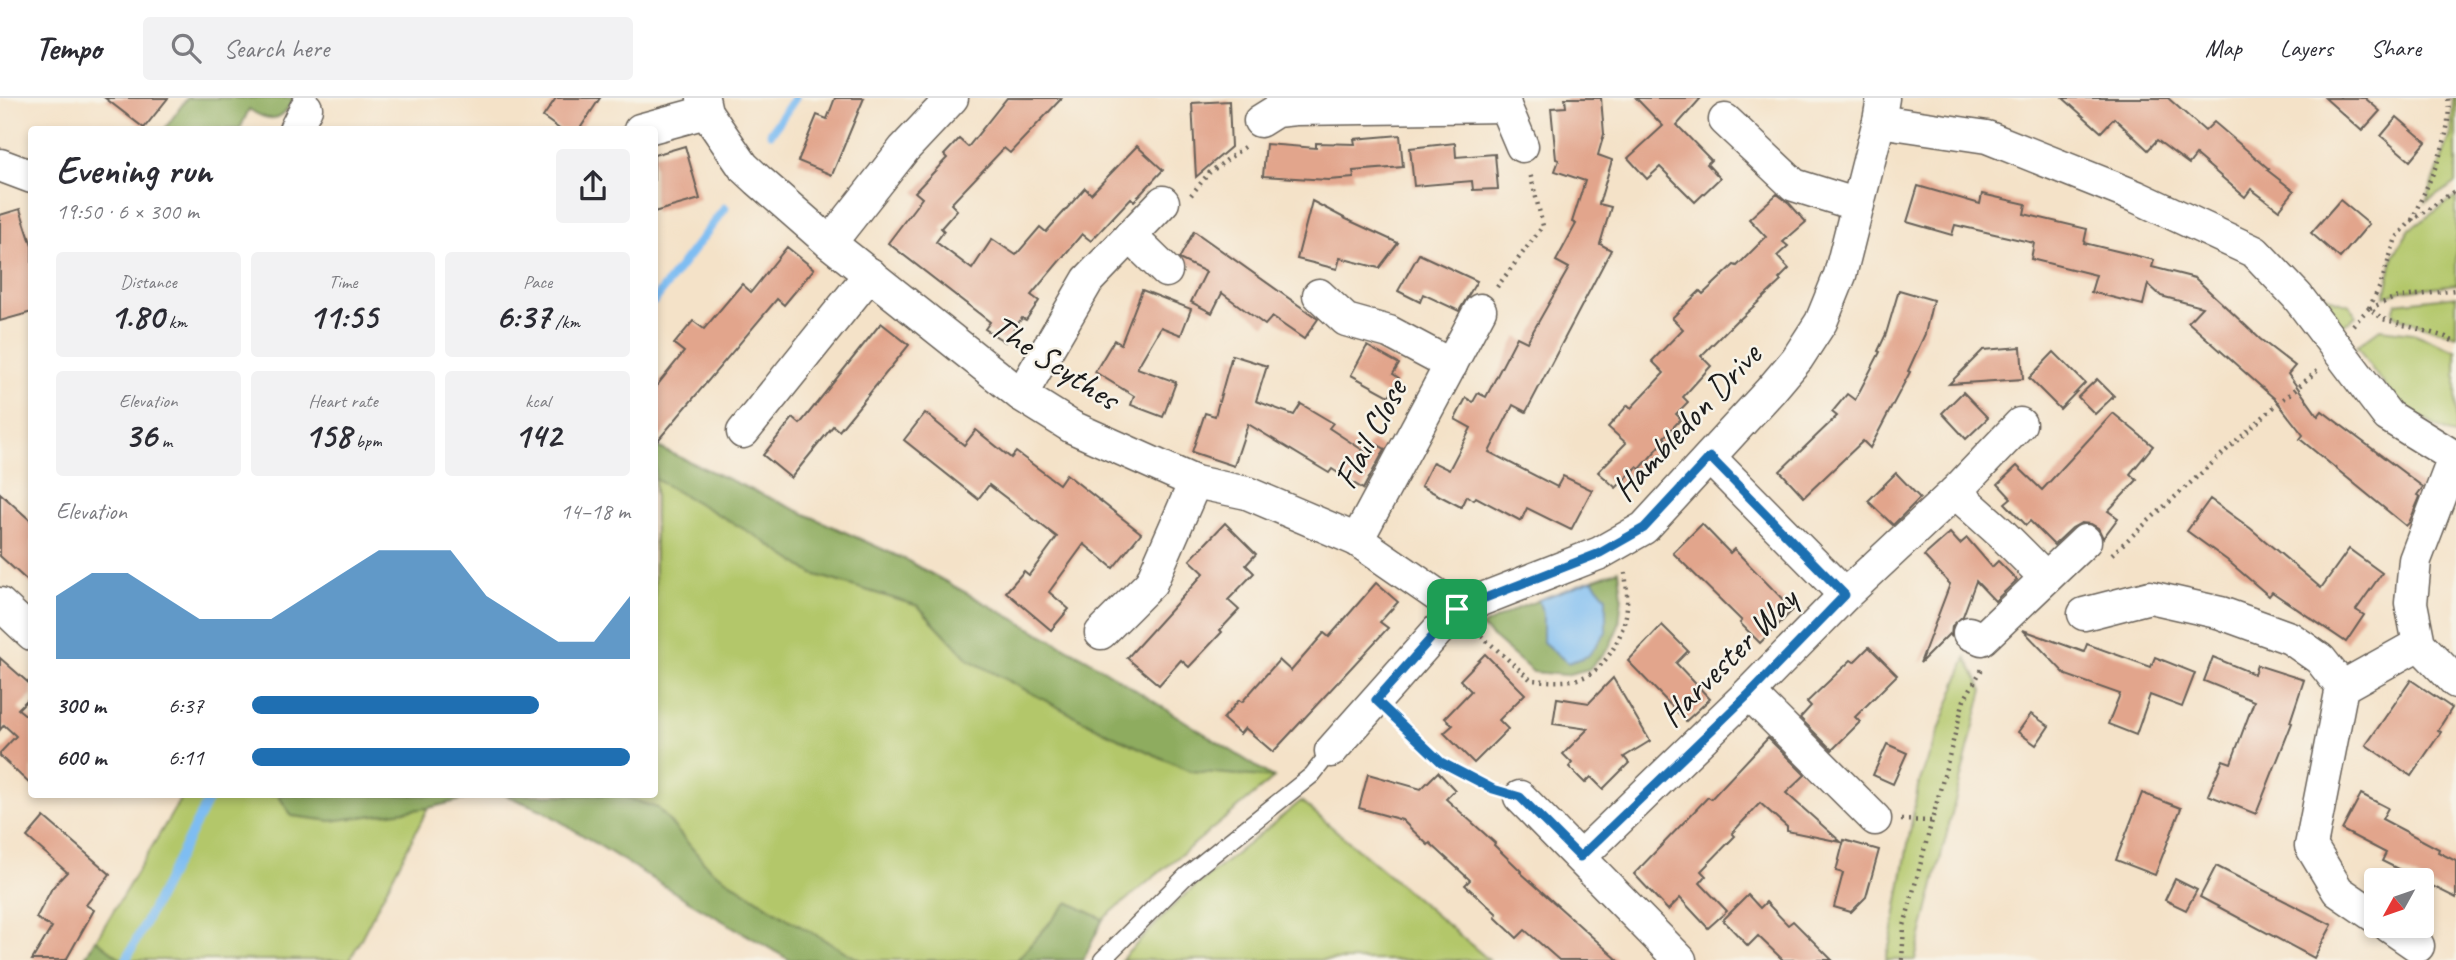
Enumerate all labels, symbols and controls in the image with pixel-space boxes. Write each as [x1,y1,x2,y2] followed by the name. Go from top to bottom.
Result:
[143,17,633,80] search box
[35,27,101,69] text: Tempo
[167,29,205,67] icon: search
[223,32,329,65] text: Search here
[2205,33,2242,63] text: Map
[2280,33,2333,63] text: Layers
[2371,33,2421,63] text: Share
[56,147,212,194] text: Evening run
[556,149,630,223] button: share
[56,197,199,226] text: 19:50 · 6 × 300 m
[120,270,177,294] text: Distance
[328,270,358,294] text: Time
[523,270,552,294] text: Pace
[110,294,164,339] text: 1.80
[309,294,377,339] text: 11:55
[496,294,550,339] text: 6:37
[982,304,1131,422] street label: The Scythes
[164,310,187,334] text: km
[550,310,580,334] text: /km
[1601,332,1772,511] street label: Hambledon Drive
[1323,369,1419,496] street label: Flail Close
[119,389,178,413] text: Elevation
[308,389,378,413] text: Heart rate
[525,389,550,413] text: kcal
[125,413,157,458] text: 36
[304,413,351,458] text: 158
[514,413,561,458] text: 142
[157,429,172,453] text: m
[351,429,382,453] text: bpm
[56,497,127,526] text: Elevation
[560,497,630,526] text: 14–18 m
[1649,576,1809,736] street label: Harvester Way
[1427,579,1487,639] pin
[1438,590,1476,628] icon: arrive
[56,691,106,720] text: 300 m
[168,691,204,720] text: 6:37
[56,743,106,772] text: 600 m
[168,743,204,772] text: 6:11
[2364,868,2434,938] north arrow
[2364,868,2434,938] map controls

